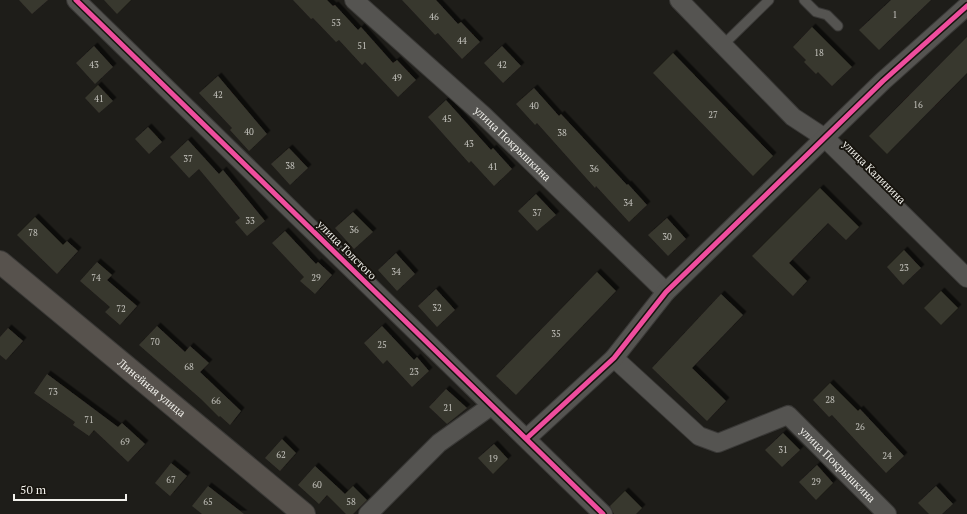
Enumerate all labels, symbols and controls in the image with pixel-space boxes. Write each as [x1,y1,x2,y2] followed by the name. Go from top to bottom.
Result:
[893,9,897,21] house number: 1
[429,11,439,23] house number: 46
[331,17,341,29] house number: 53
[457,35,467,47] house number: 44
[357,40,367,52] house number: 51
[814,47,824,59] house number: 18
[89,59,99,71] house number: 43
[497,59,507,71] house number: 42
[392,72,402,84] house number: 49
[213,89,223,101] house number: 42
[94,93,104,105] house number: 41
[913,99,923,111] house number: 16
[529,100,539,112] house number: 40
[470,103,554,184] street label: улица Покрышкина
[708,109,718,121] house number: 27
[442,113,452,125] house number: 45
[244,126,254,138] house number: 40
[557,127,567,139] house number: 38
[839,137,909,207] street label: улица Калинина
[464,138,474,150] house number: 43
[183,153,193,165] house number: 37
[285,160,295,172] house number: 38
[488,161,498,173] house number: 41
[589,163,599,175] house number: 36
[623,197,633,209] house number: 34
[532,207,542,219] house number: 37
[245,215,255,227] house number: 33
[314,217,380,283] street label: улица Толстого
[349,224,359,236] house number: 36
[28,227,38,239] house number: 78
[662,231,672,243] house number: 30
[899,262,909,274] house number: 23
[391,266,401,278] house number: 34
[91,272,101,284] house number: 74
[311,272,321,284] house number: 29
[432,302,442,314] house number: 32
[116,303,126,315] house number: 72
[551,328,561,340] house number: 35
[150,336,160,348] house number: 70
[377,339,387,351] house number: 25
[114,355,189,420] street label: Линейная улица
[184,361,194,373] house number: 68
[409,366,419,378] house number: 23
[48,386,58,398] house number: 73
[825,394,835,406] house number: 28
[211,395,221,407] house number: 66
[443,402,453,414] house number: 21
[84,414,94,426] house number: 71
[855,421,865,433] house number: 26
[796,423,879,506] street label: улица Покрышкина
[120,436,130,448] house number: 69
[778,444,788,456] house number: 31
[276,449,286,461] house number: 62
[882,450,892,462] house number: 24
[488,453,498,465] house number: 19
[166,474,176,486] house number: 67
[14,476,126,502] scale bar
[811,476,821,488] house number: 29
[312,479,322,491] house number: 60
[20,482,47,497] text: 50 m
[203,496,213,508] house number: 65
[346,496,356,508] house number: 58

